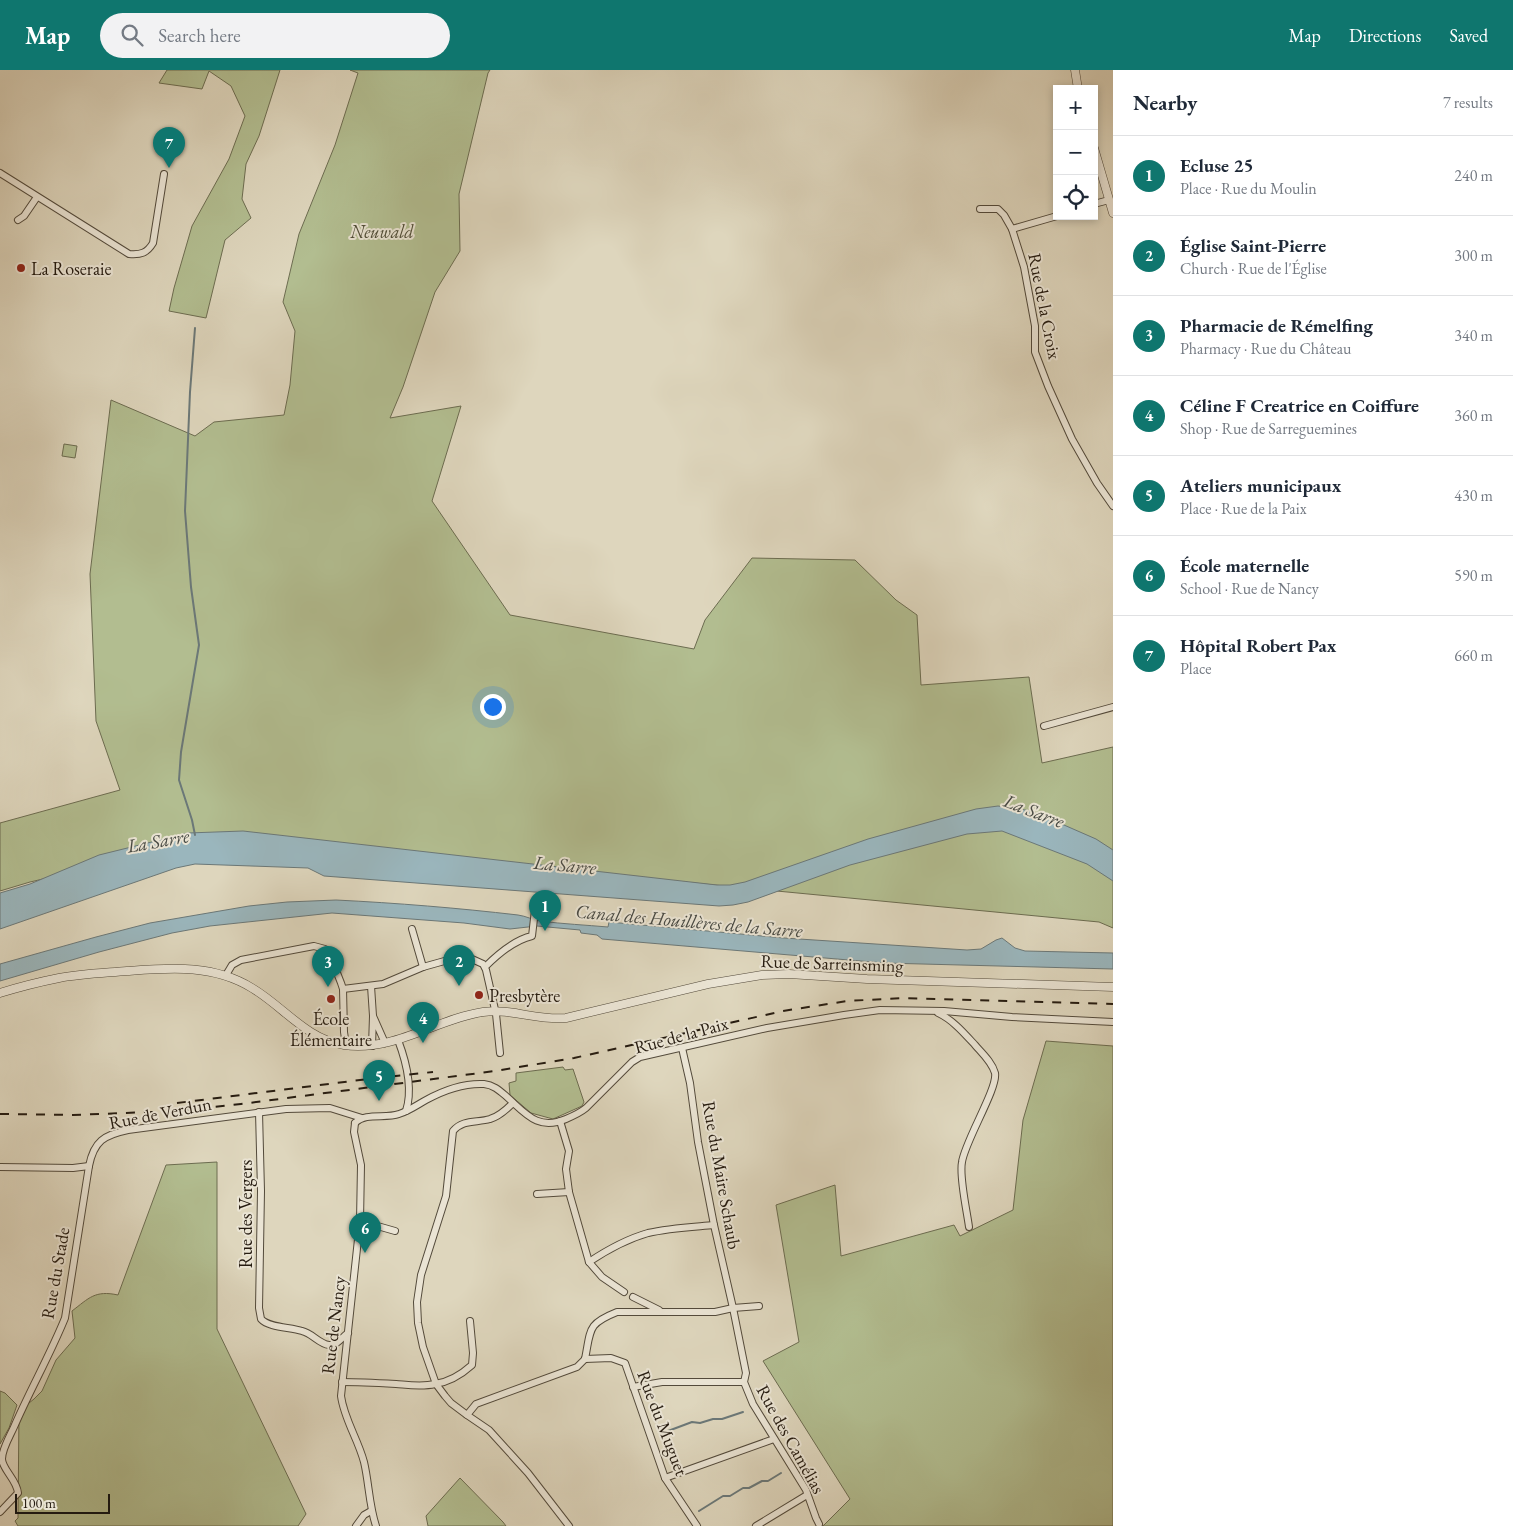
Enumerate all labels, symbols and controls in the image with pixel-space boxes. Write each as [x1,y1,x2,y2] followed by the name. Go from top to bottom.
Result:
[100,13,450,58] search box
[25,20,70,51] text: Map
[118,21,146,49] icon: search
[158,23,241,48] text: Search here
[1289,24,1321,47] text: Map
[1349,24,1421,47] text: Directions
[1449,24,1488,47] text: Saved
[1053,85,1098,220] map controls
[1053,85,1098,130] button: +
[1133,89,1197,116] text: Nearby
[1443,92,1493,113] text: 7 results
[153,127,185,168] pin: 7
[1053,130,1098,175] button: −
[1180,153,1254,178] text: Ecluse 25
[1145,165,1153,186] text: 1
[1454,165,1493,186] text: 240 m
[1053,175,1098,220] button: locate
[1180,178,1317,199] text: Place · Rue du Moulin
[349,220,414,243] park label: Neuwald
[1180,233,1326,258] text: Église Saint-Pierre
[1145,245,1153,266] text: 2
[1454,245,1493,266] text: 300 m
[1023,251,1067,361] street label: Rue de la Croix
[31,257,112,280] place label: La Roseraie
[1180,258,1327,279] text: Church · Rue de l'Église
[15,262,27,274] marker: La Roseraie
[1180,313,1373,338] text: Pharmacie de Rémelfing
[1145,325,1153,346] text: 3
[1454,325,1493,346] text: 340 m
[1180,338,1352,359] text: Pharmacy · Rue du Château
[1180,393,1419,418] text: Céline F Creatrice en Coiffure
[1145,405,1153,426] text: 4
[1454,405,1493,426] text: 360 m
[1180,418,1357,439] text: Shop · Rue de Sarreguemines
[1180,473,1341,498] text: Ateliers municipaux
[1145,485,1153,506] text: 5
[1454,485,1493,506] text: 430 m
[1180,498,1307,519] text: Place · Rue de la Paix
[1180,553,1309,578] text: École maternelle
[1145,565,1153,586] text: 6
[1454,565,1493,586] text: 590 m
[1180,578,1319,599] text: School · Rue de Nancy
[1180,633,1336,658] text: Hôpital Robert Pax
[1145,645,1153,666] text: 7
[1454,645,1493,666] text: 660 m
[1180,658,1212,679] text: Place
[480,694,506,720] your location
[999,788,1068,834] water label: La Sarre
[124,823,192,859] water label: La Sarre
[532,850,598,880] water label: La Sarre
[529,890,561,931] pin: 1
[574,899,804,943] water label: Canal des Houillères de la Sarre
[443,945,475,986] pin: 2
[312,946,344,987] pin: 3
[760,949,904,977] street label: Rue de Sarreinsming
[489,984,560,1007] place label: Presbytère
[473,989,485,1001] marker: Presbytère
[325,993,337,1005] marker: École Élémentaire
[407,1002,439,1043] pin: 4
[290,1007,372,1051] place label: École Élémentaire
[632,1011,731,1059] street label: Rue de la Paix
[363,1060,395,1101] pin: 5
[107,1092,214,1134] street label: Rue de Verdun
[698,1099,746,1251] street label: Rue du Maire Schaub
[234,1160,257,1268] street label: Rue des Vergers
[349,1212,381,1253] pin: 6
[36,1225,74,1321] street label: Rue du Stade
[316,1275,350,1375] street label: Rue de Nancy
[632,1367,694,1479] street label: Rue du Muguet
[752,1380,831,1498] street label: Rue des Camélias
[15,1491,110,1514] scale bar
[22,1494,56,1512] text: 100 m

